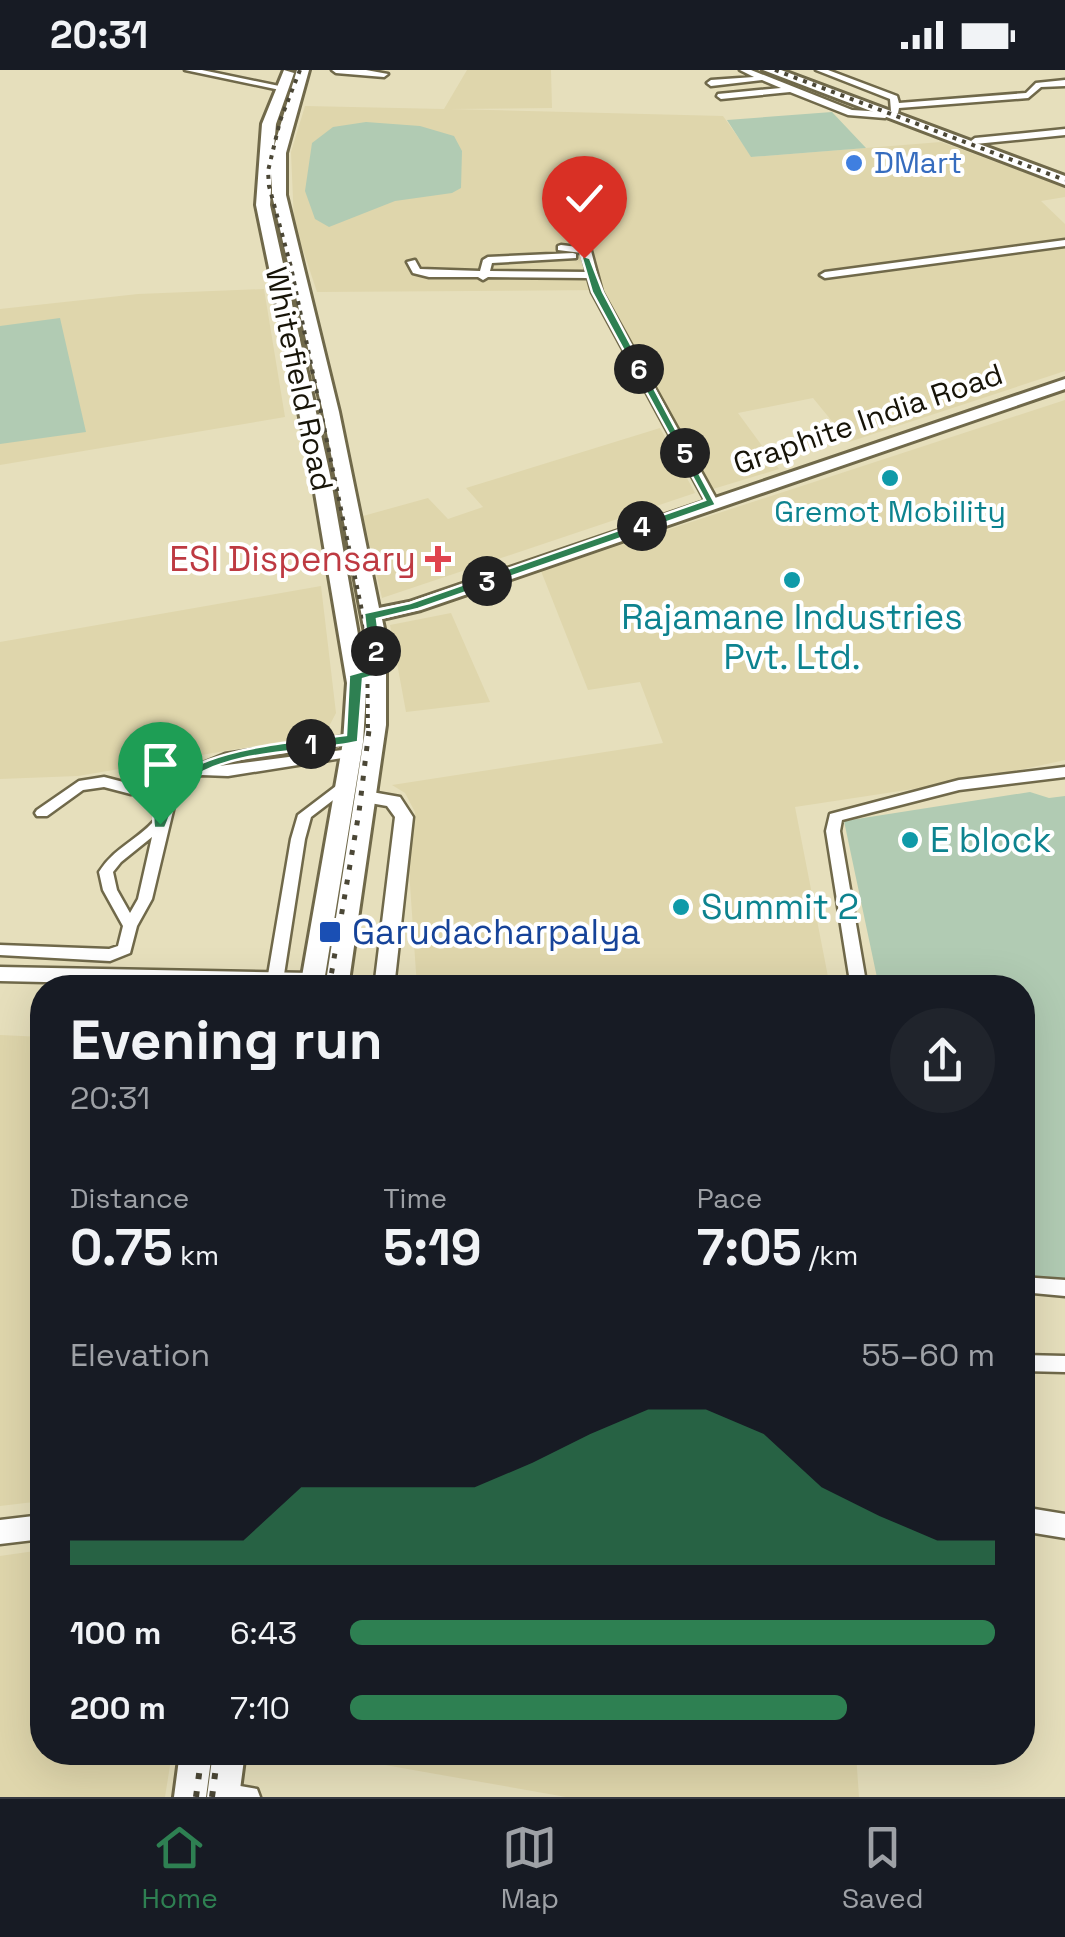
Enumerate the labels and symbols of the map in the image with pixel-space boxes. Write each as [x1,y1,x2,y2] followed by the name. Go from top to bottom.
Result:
[874,143,962,182] place label: DMart
[843,152,865,174] marker: DMart
[542,156,627,259] pin
[257,263,342,495] street label: Whitefield Road
[614,344,664,394] pin: 6
[728,354,1008,483] street label: Graphite India Road
[660,428,710,478] pin: 5
[879,467,901,489] marker: Gremot Mobility
[774,492,1006,531] place label: Gremot Mobility
[617,501,667,551] pin: 4
[169,537,416,581] place label: ESI Dispensary
[425,546,451,572] marker: ESI Dispensary
[462,556,512,606] pin: 3
[781,569,803,591] marker: Rajamane Industries Pvt. Ltd.
[621,595,963,679] place label: Rajamane Industries Pvt. Ltd.
[351,626,401,676] pin: 2
[286,719,336,769] pin: 1
[118,722,203,825] pin
[930,818,1051,862] place label: E block
[899,829,921,851] marker: E block
[701,885,859,929] place label: Summit 2
[670,896,692,918] marker: Summit 2
[352,910,641,954] place label: Garudacharpalya
[317,919,343,945] marker: Garudacharpalya

